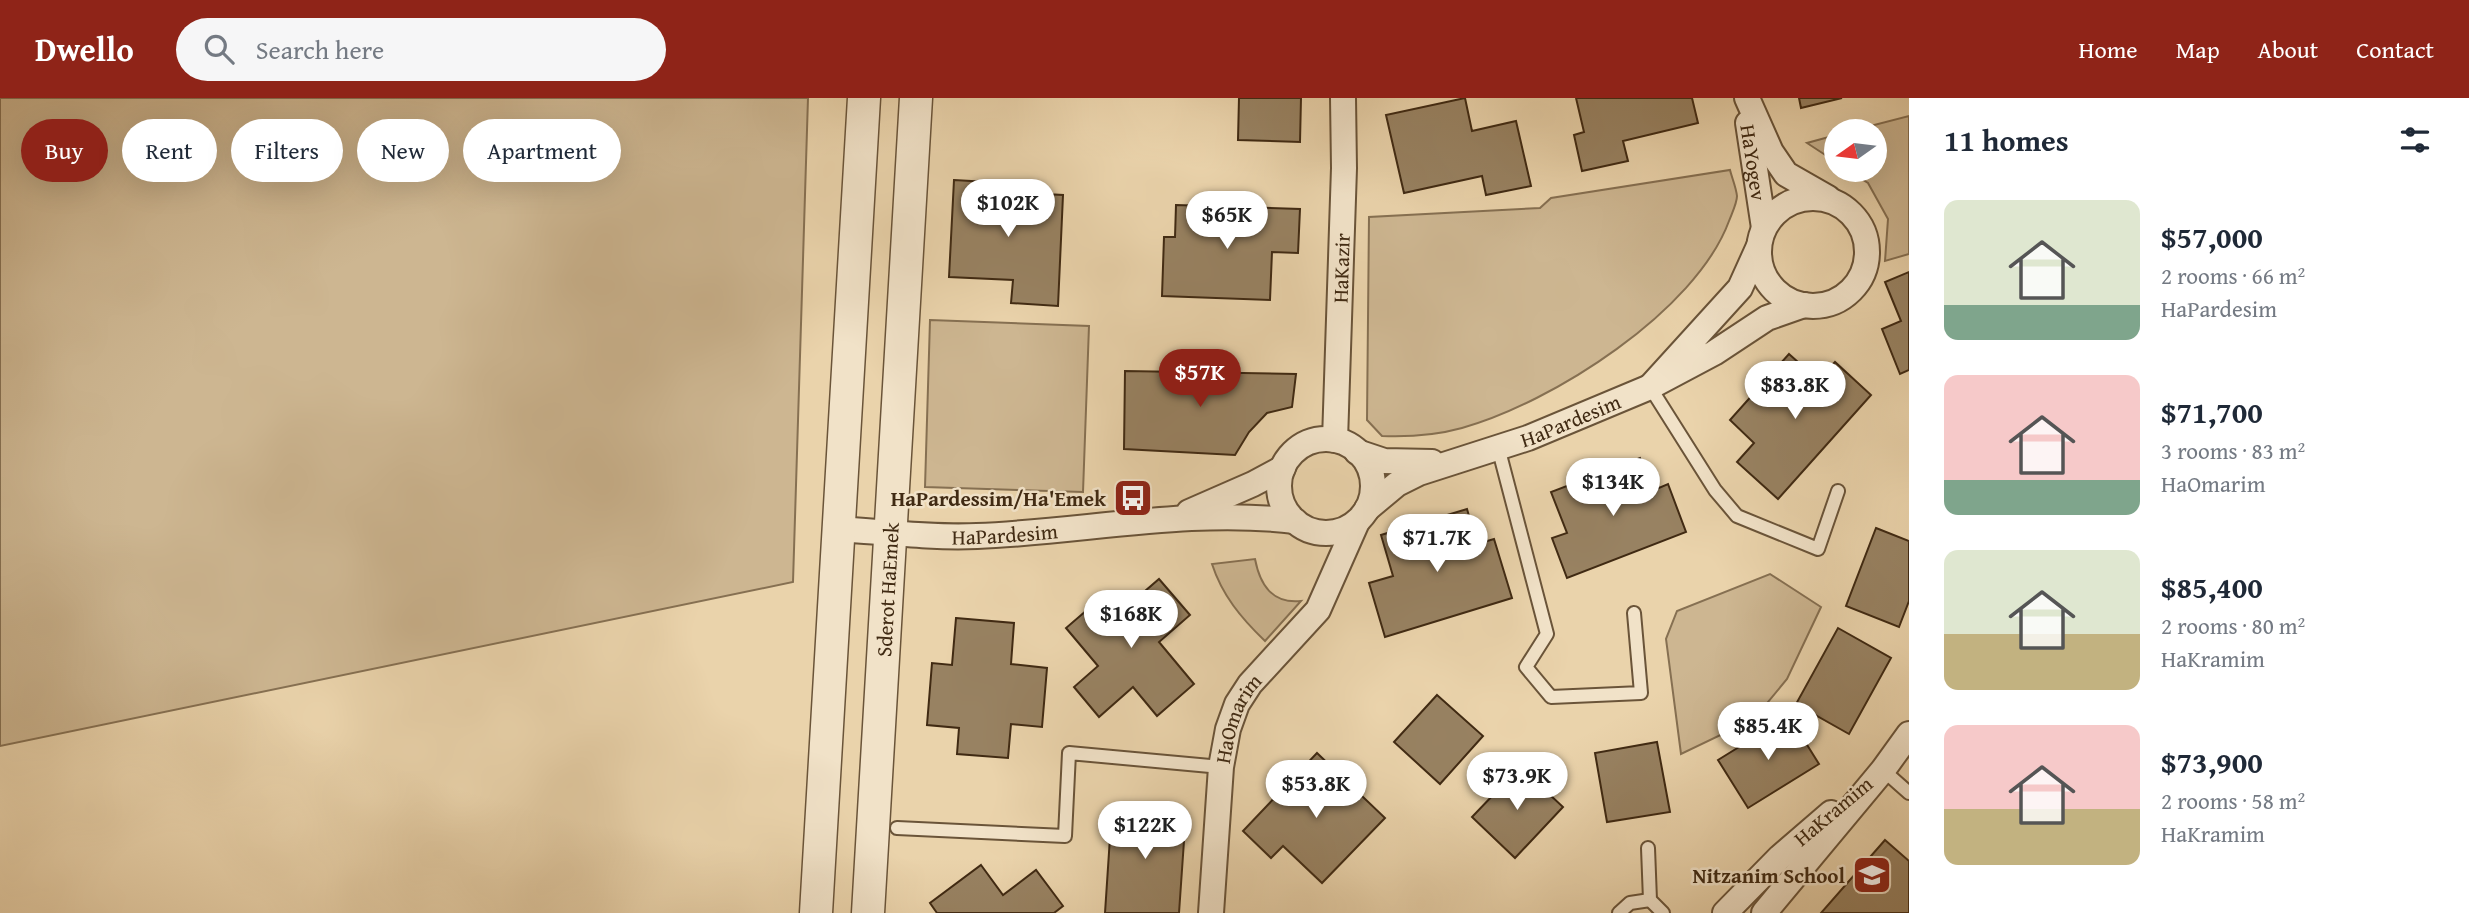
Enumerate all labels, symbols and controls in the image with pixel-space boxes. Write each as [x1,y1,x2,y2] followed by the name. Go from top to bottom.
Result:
[176,18,666,81] search box
[35,25,134,73] text: Dwello
[200,30,238,68] icon: search
[256,30,384,69] text: Search here
[2079,32,2138,67] text: Home
[2176,32,2220,67] text: Map
[2258,32,2318,67] text: About
[2356,32,2434,67] text: Contact
[1944,118,2069,162] text: 11 homes
[21,119,108,182] chip: Buy
[122,119,217,182] chip: Rent
[231,119,343,182] chip: Filters
[357,119,449,182] chip: New
[463,119,621,182] chip: Apartment
[1824,119,1886,182] north arrow
[1824,119,1887,182] map controls
[2396,121,2434,159] icon: filters
[1733,122,1775,203] street label: HaYogev
[959,180,1057,239] pin: $102K
[977,185,1039,218] text: $102K
[1186,192,1268,251] pin: $65K
[1202,197,1252,230] text: $65K
[2161,215,2263,259] text: $57,000
[2000,228,2084,312] icon: home
[1324,232,1357,304] street label: HaKazir
[2161,259,2305,292] text: 2 rooms · 66 m²
[2161,292,2277,325] text: HaPardesim
[1159,350,1241,409] pin: $57K
[1175,355,1225,388] text: $57K
[1738,362,1852,421] pin: $83.8K
[1761,367,1829,400] text: $83.8K
[1516,386,1625,455] street label: HaPardesim
[2161,390,2263,434] text: $71,700
[2000,403,2084,487] icon: home
[2161,434,2305,467] text: 3 rooms · 83 m²
[1564,458,1662,518] pin: $134K
[1582,464,1644,497] text: $134K
[2161,467,2266,500] text: HaOmarim
[1112,477,1154,519] bus stop icon: HaPardessim/Ha'Emek
[891,483,1107,514] place label: HaPardessim/Ha'Emek
[1380,514,1494,574] pin: $71.7K
[952,515,1059,552] street label: HaPardesim
[1403,520,1471,553] text: $71.7K
[868,521,906,658] street label: Sderot HaEmek
[2161,565,2263,609] text: $85,400
[2000,578,2084,662] icon: home
[1082,590,1180,650] pin: $168K
[1100,596,1162,629] text: $168K
[2161,609,2305,642] text: 2 rooms · 80 m²
[2161,642,2265,675] text: HaKramim
[1206,666,1268,766] street label: HaOmarim
[1711,702,1825,762] pin: $85.4K
[1734,708,1802,741] text: $85.4K
[2161,740,2263,784] text: $73,900
[1460,752,1574,812] pin: $73.9K
[2000,753,2084,837] icon: home
[1483,758,1551,791] text: $73.9K
[1259,760,1373,820] pin: $53.8K
[1282,766,1350,799] text: $53.8K
[1787,769,1879,853] street label: HaKramim
[2161,784,2305,817] text: 2 rooms · 58 m²
[1096,802,1194,861] pin: $122K
[1114,807,1176,840] text: $122K
[2161,817,2265,850] text: HaKramim
[1851,854,1893,896] school or university icon: Nitzanim School
[1693,860,1845,891] place label: Nitzanim School

